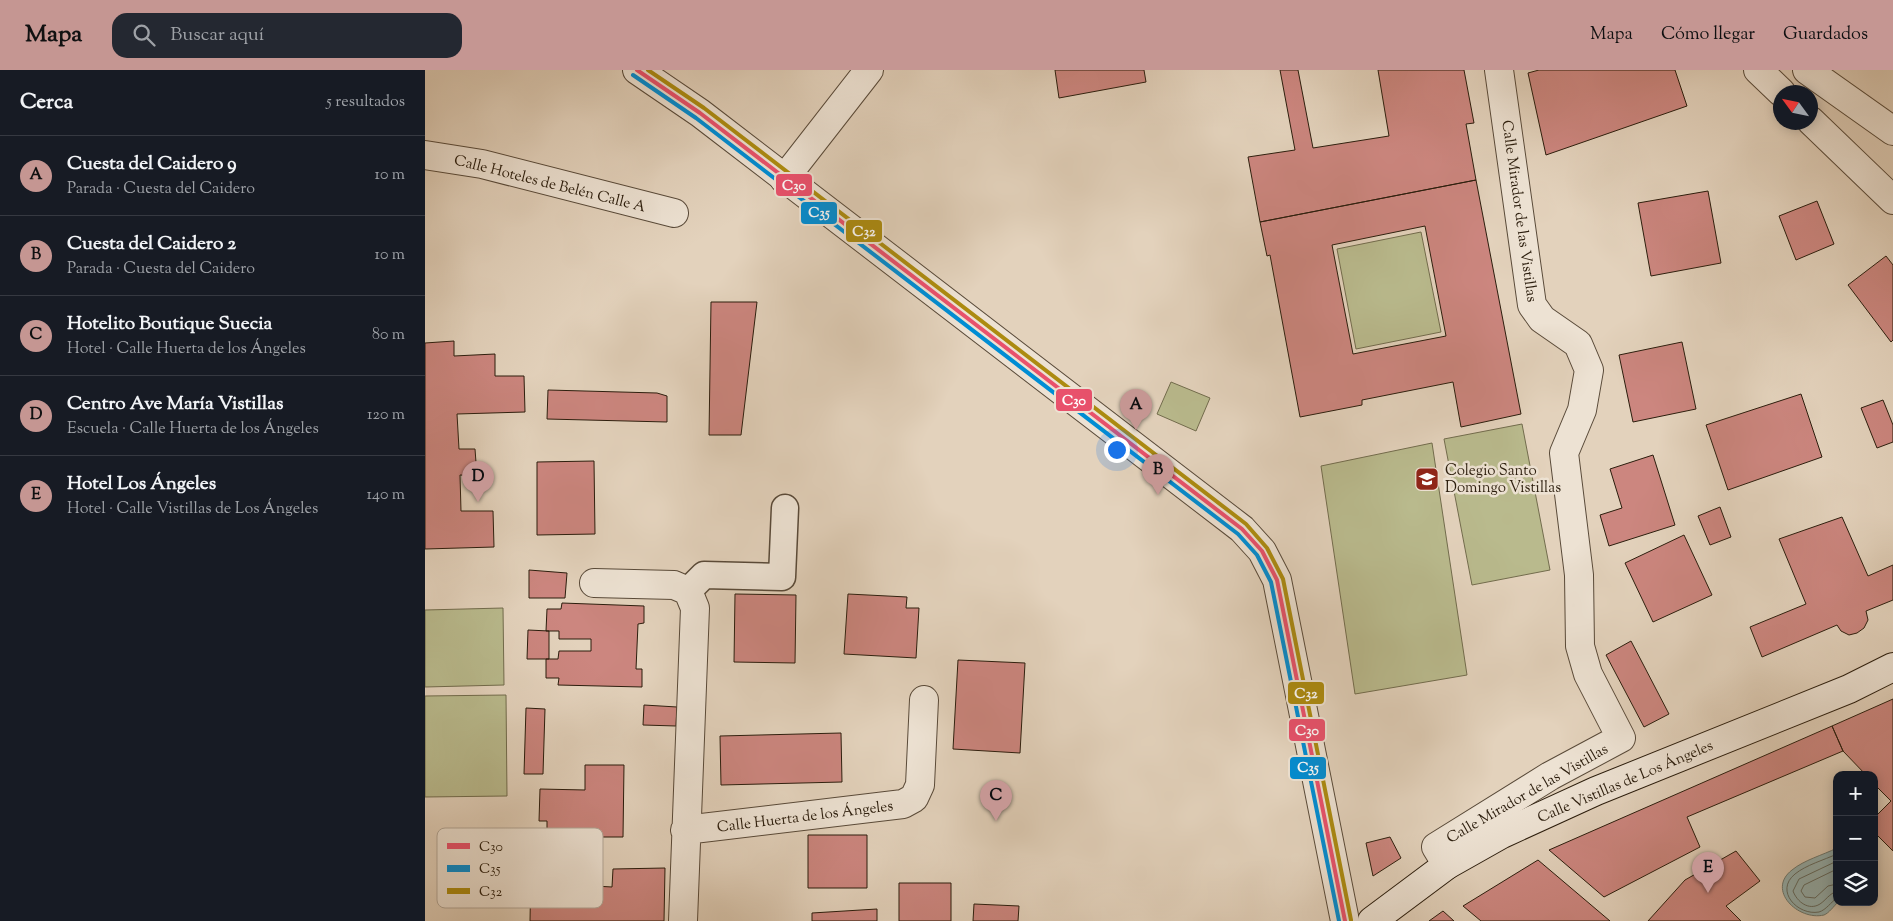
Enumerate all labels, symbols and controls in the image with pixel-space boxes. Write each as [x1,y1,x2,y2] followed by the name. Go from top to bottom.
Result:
[112,13,462,58] search box
[25,18,82,52] text: Mapa
[130,21,158,49] icon: search
[170,22,264,49] text: Buscar aquí
[1590,22,1633,48] text: Mapa
[1661,22,1755,48] text: Cómo llegar
[1783,22,1868,48] text: Guardados
[1773,85,1818,130] north arrow
[20,88,73,118] text: Cerca
[326,91,405,114] text: 5 resultados
[1495,119,1542,304] street label: Calle Mirador de las Vistillas
[452,150,648,218] street label: Calle Hoteles de Belén Calle A
[67,151,237,178] text: Cuesta del Caidero 9
[30,164,43,187] text: A
[375,164,405,187] text: 10 m
[775,173,813,197] line badge: C30
[782,177,807,197] text: C30
[67,178,255,201] text: Parada · Cuesta del Caidero
[800,201,838,225] line badge: C35
[808,204,830,224] text: C35
[845,219,883,243] line badge: C32
[852,223,876,243] text: C32
[67,231,236,258] text: Cuesta del Caidero 2
[31,244,41,267] text: B
[375,244,405,267] text: 10 m
[67,258,255,281] text: Parada · Cuesta del Caidero
[67,311,272,338] text: Hotelito Boutique Suecia
[30,324,42,347] text: C
[372,324,405,347] text: 80 m
[67,338,306,361] text: Hotel · Calle Huerta de los Ángeles
[1055,388,1093,412] line badge: C30
[1120,389,1152,430] pin: A
[67,391,284,418] text: Centro Ave María Vistillas
[1062,392,1087,412] text: C30
[30,404,42,427] text: D
[367,404,405,427] text: 120 m
[67,418,319,441] text: Escuela · Calle Huerta de los Ángeles
[1104,437,1130,463] your location
[1142,454,1174,495] pin: B
[462,461,494,502] pin: D
[1445,461,1561,499] place label: Colegio Santo Domingo Vistillas
[1414,466,1440,492] school or university icon: Colegio Santo Domingo Vistillas
[67,471,216,498] text: Hotel Los Ángeles
[31,484,41,507] text: E
[367,484,405,507] text: 140 m
[67,498,318,521] text: Hotel · Calle Vistillas de Los Ángeles
[1287,681,1325,705] line badge: C32
[1294,685,1318,705] text: C32
[1288,718,1326,742] line badge: C30
[1295,722,1320,742] text: C30
[1534,735,1717,829] street label: Calle Vistillas de Los Ángeles
[1443,739,1613,849] street label: Calle Mirador de las Vistillas
[1289,756,1327,780] line badge: C35
[1297,759,1319,779] text: C35
[1833,771,1878,906] map controls
[1833,771,1878,816] button: +
[980,780,1012,821] pin: C
[716,795,895,839] street label: Calle Huerta de los Ángeles
[1833,816,1878,861] button: −
[437,828,603,908] legend
[479,838,503,858] text: C30
[1692,852,1724,893] pin: E
[479,860,501,880] text: C35
[1833,861,1878,906] button: layers
[479,883,503,903] text: C32

